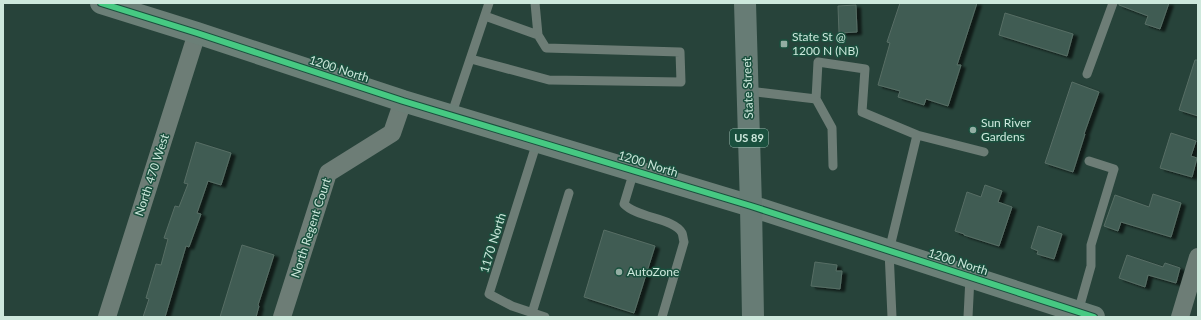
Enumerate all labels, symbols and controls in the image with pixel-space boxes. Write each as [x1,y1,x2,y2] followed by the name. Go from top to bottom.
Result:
[792,29,858,58] place label: State St @ 1200 N (NB)
[779,39,789,49] marker: State St @ 1200 N (NB)
[307,52,371,85] street label: 1200 North
[739,56,756,119] street label: State Street
[981,115,1032,144] place label: Sun River Gardens
[968,125,978,135] marker: Sun River Gardens
[730,129,768,147] road number: US 89
[131,131,172,218] street label: North 470 West
[616,147,680,180] street label: 1200 North
[287,175,334,280] street label: North Regent Court
[476,211,509,275] street label: 1170 North
[926,245,990,278] street label: 1200 North
[627,264,679,279] place label: AutoZone
[614,267,624,277] marker: AutoZone

